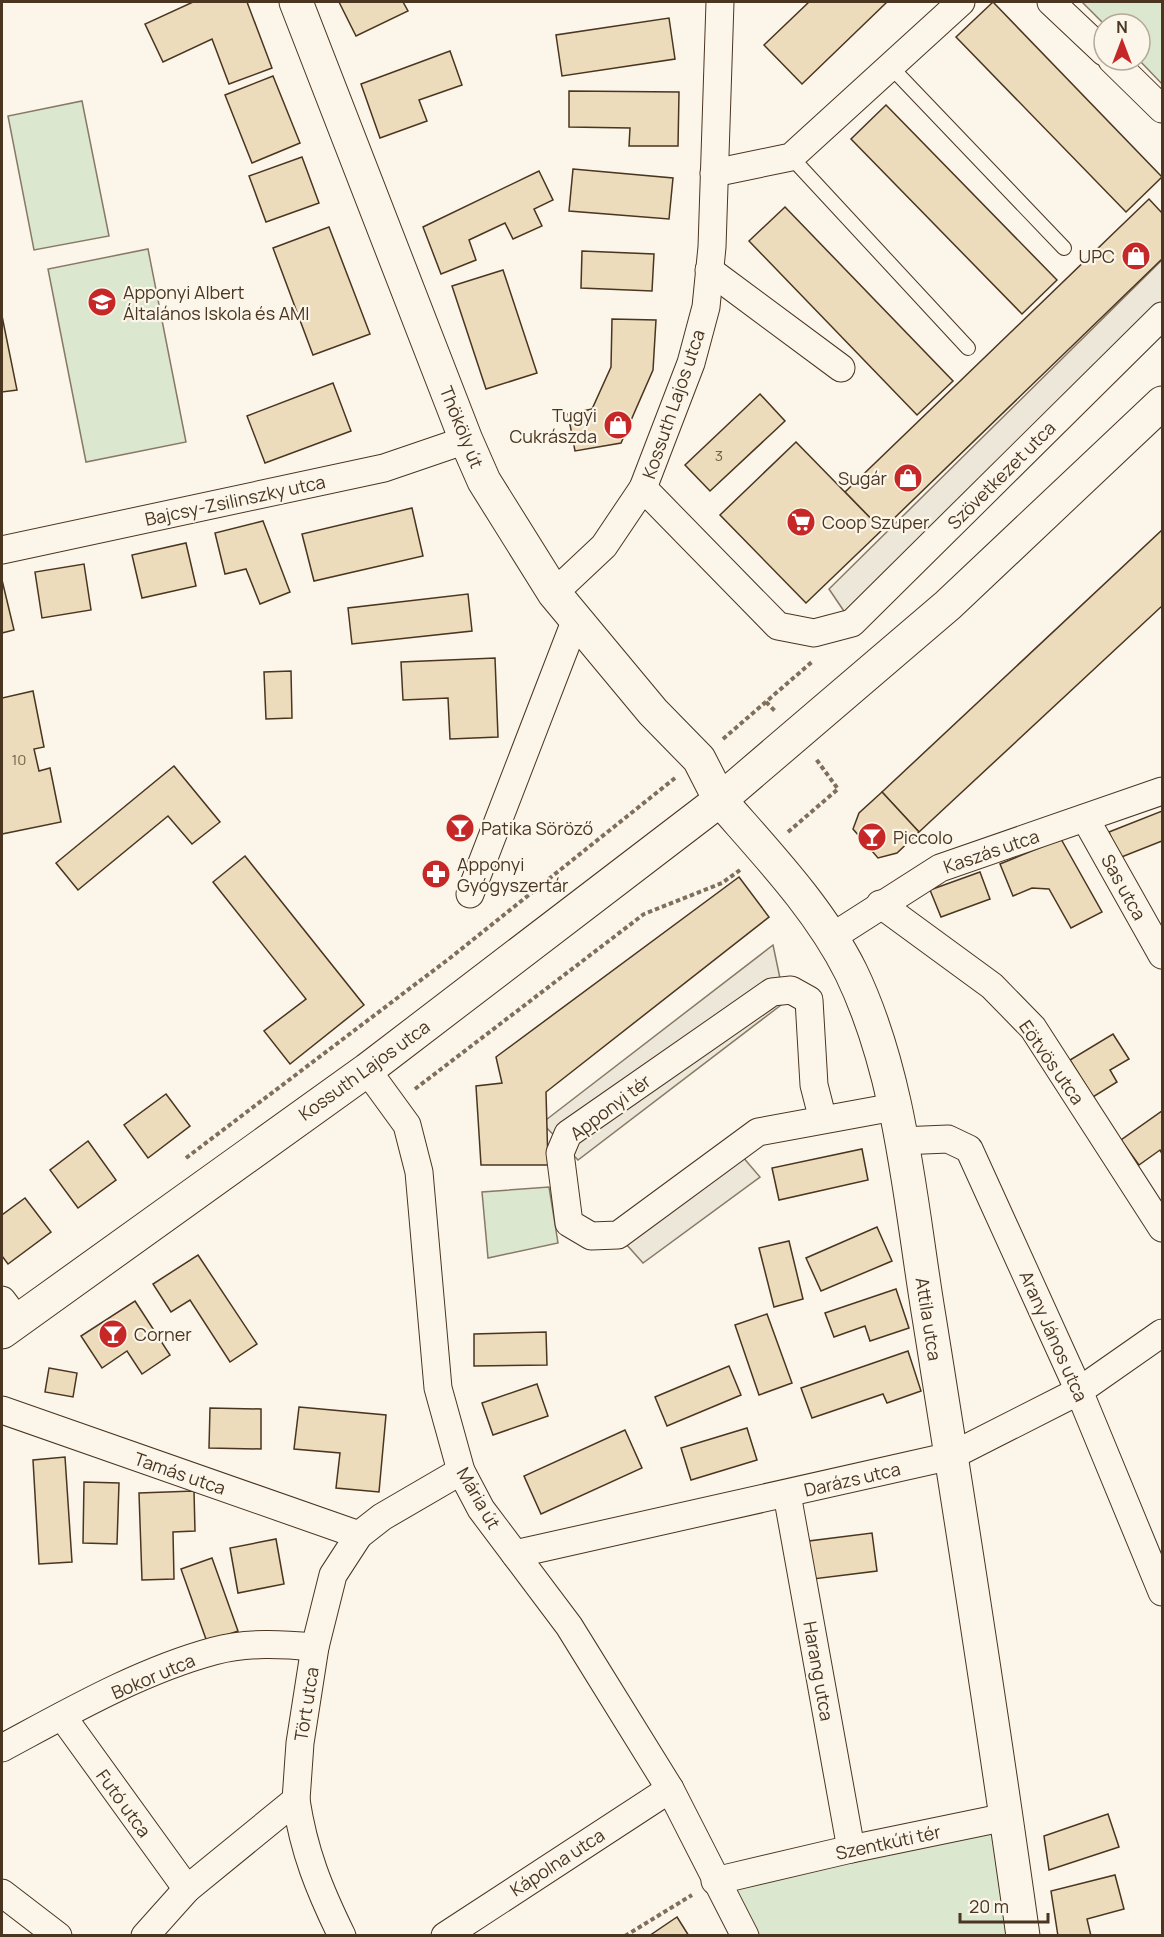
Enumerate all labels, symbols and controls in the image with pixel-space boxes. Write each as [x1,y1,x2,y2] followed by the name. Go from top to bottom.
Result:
[1092,12,1152,72] north arrow
[1116,16,1128,38] text: N
[1120,240,1152,272] shop icon: UPC
[1079,244,1115,268] place label: UPC
[123,280,309,325] place label: Apponyi Albert Általános Iskola és AMI
[86,286,118,318] school or university icon: Apponyi Albert Általános Iskola és AMI
[636,326,710,482] street label: Kossuth Lajos utca
[435,382,489,472] street label: Thököly út
[509,403,597,448] place label: Tugyi Cukrászda
[602,409,634,441] shop icon: Tugyi Cukrászda
[942,416,1060,534] street label: Szövetkezet utca
[715,445,723,466] house number: 3
[892,462,924,494] shop icon: Sugár
[838,466,888,490] place label: Sugár
[143,469,327,531] street label: Bajcsy-Zsilinszky utca
[785,506,817,538] supermarket icon: Coop Szuper
[822,510,930,534] place label: Coop Szuper
[12,749,27,770] house number: 10
[444,812,476,844] bar icon: Patika Söröző
[481,816,593,840] place label: Patika Söröző
[856,821,888,853] bar icon: Piccolo
[940,823,1042,879] street label: Kaszás utca
[893,825,953,849] place label: Piccolo
[1096,850,1152,924] street label: Sas utca
[457,852,569,897] place label: Apponyi Gyógyszertár
[420,858,452,890] pharmacy icon: Apponyi Gyógyszertár
[294,1014,434,1126] street label: Kossuth Lajos utca
[1014,1015,1090,1109] street label: Eötvös utca
[565,1068,656,1145] street label: Apponyi tér
[1014,1267,1094,1405] street label: Arany János utca
[911,1276,947,1362] street label: Attila utca
[97,1318,129,1350] bar icon: Corner
[134,1322,192,1346] place label: Corner
[131,1446,229,1500] street label: Tamás utca
[801,1456,903,1502] street label: Darázs utca
[452,1463,506,1533] street label: Mária út
[798,1619,840,1723] street label: Harang utca
[108,1648,198,1704] street label: Bokor utca
[288,1665,324,1743] street label: Tört utca
[91,1764,157,1842] street label: Futó utca
[833,1819,943,1865] street label: Szentkúti tér
[505,1823,609,1901] street label: Kápolna utca
[960,1886,1048,1924] scale bar
[969,1894,1009,1918] text: 20 m

